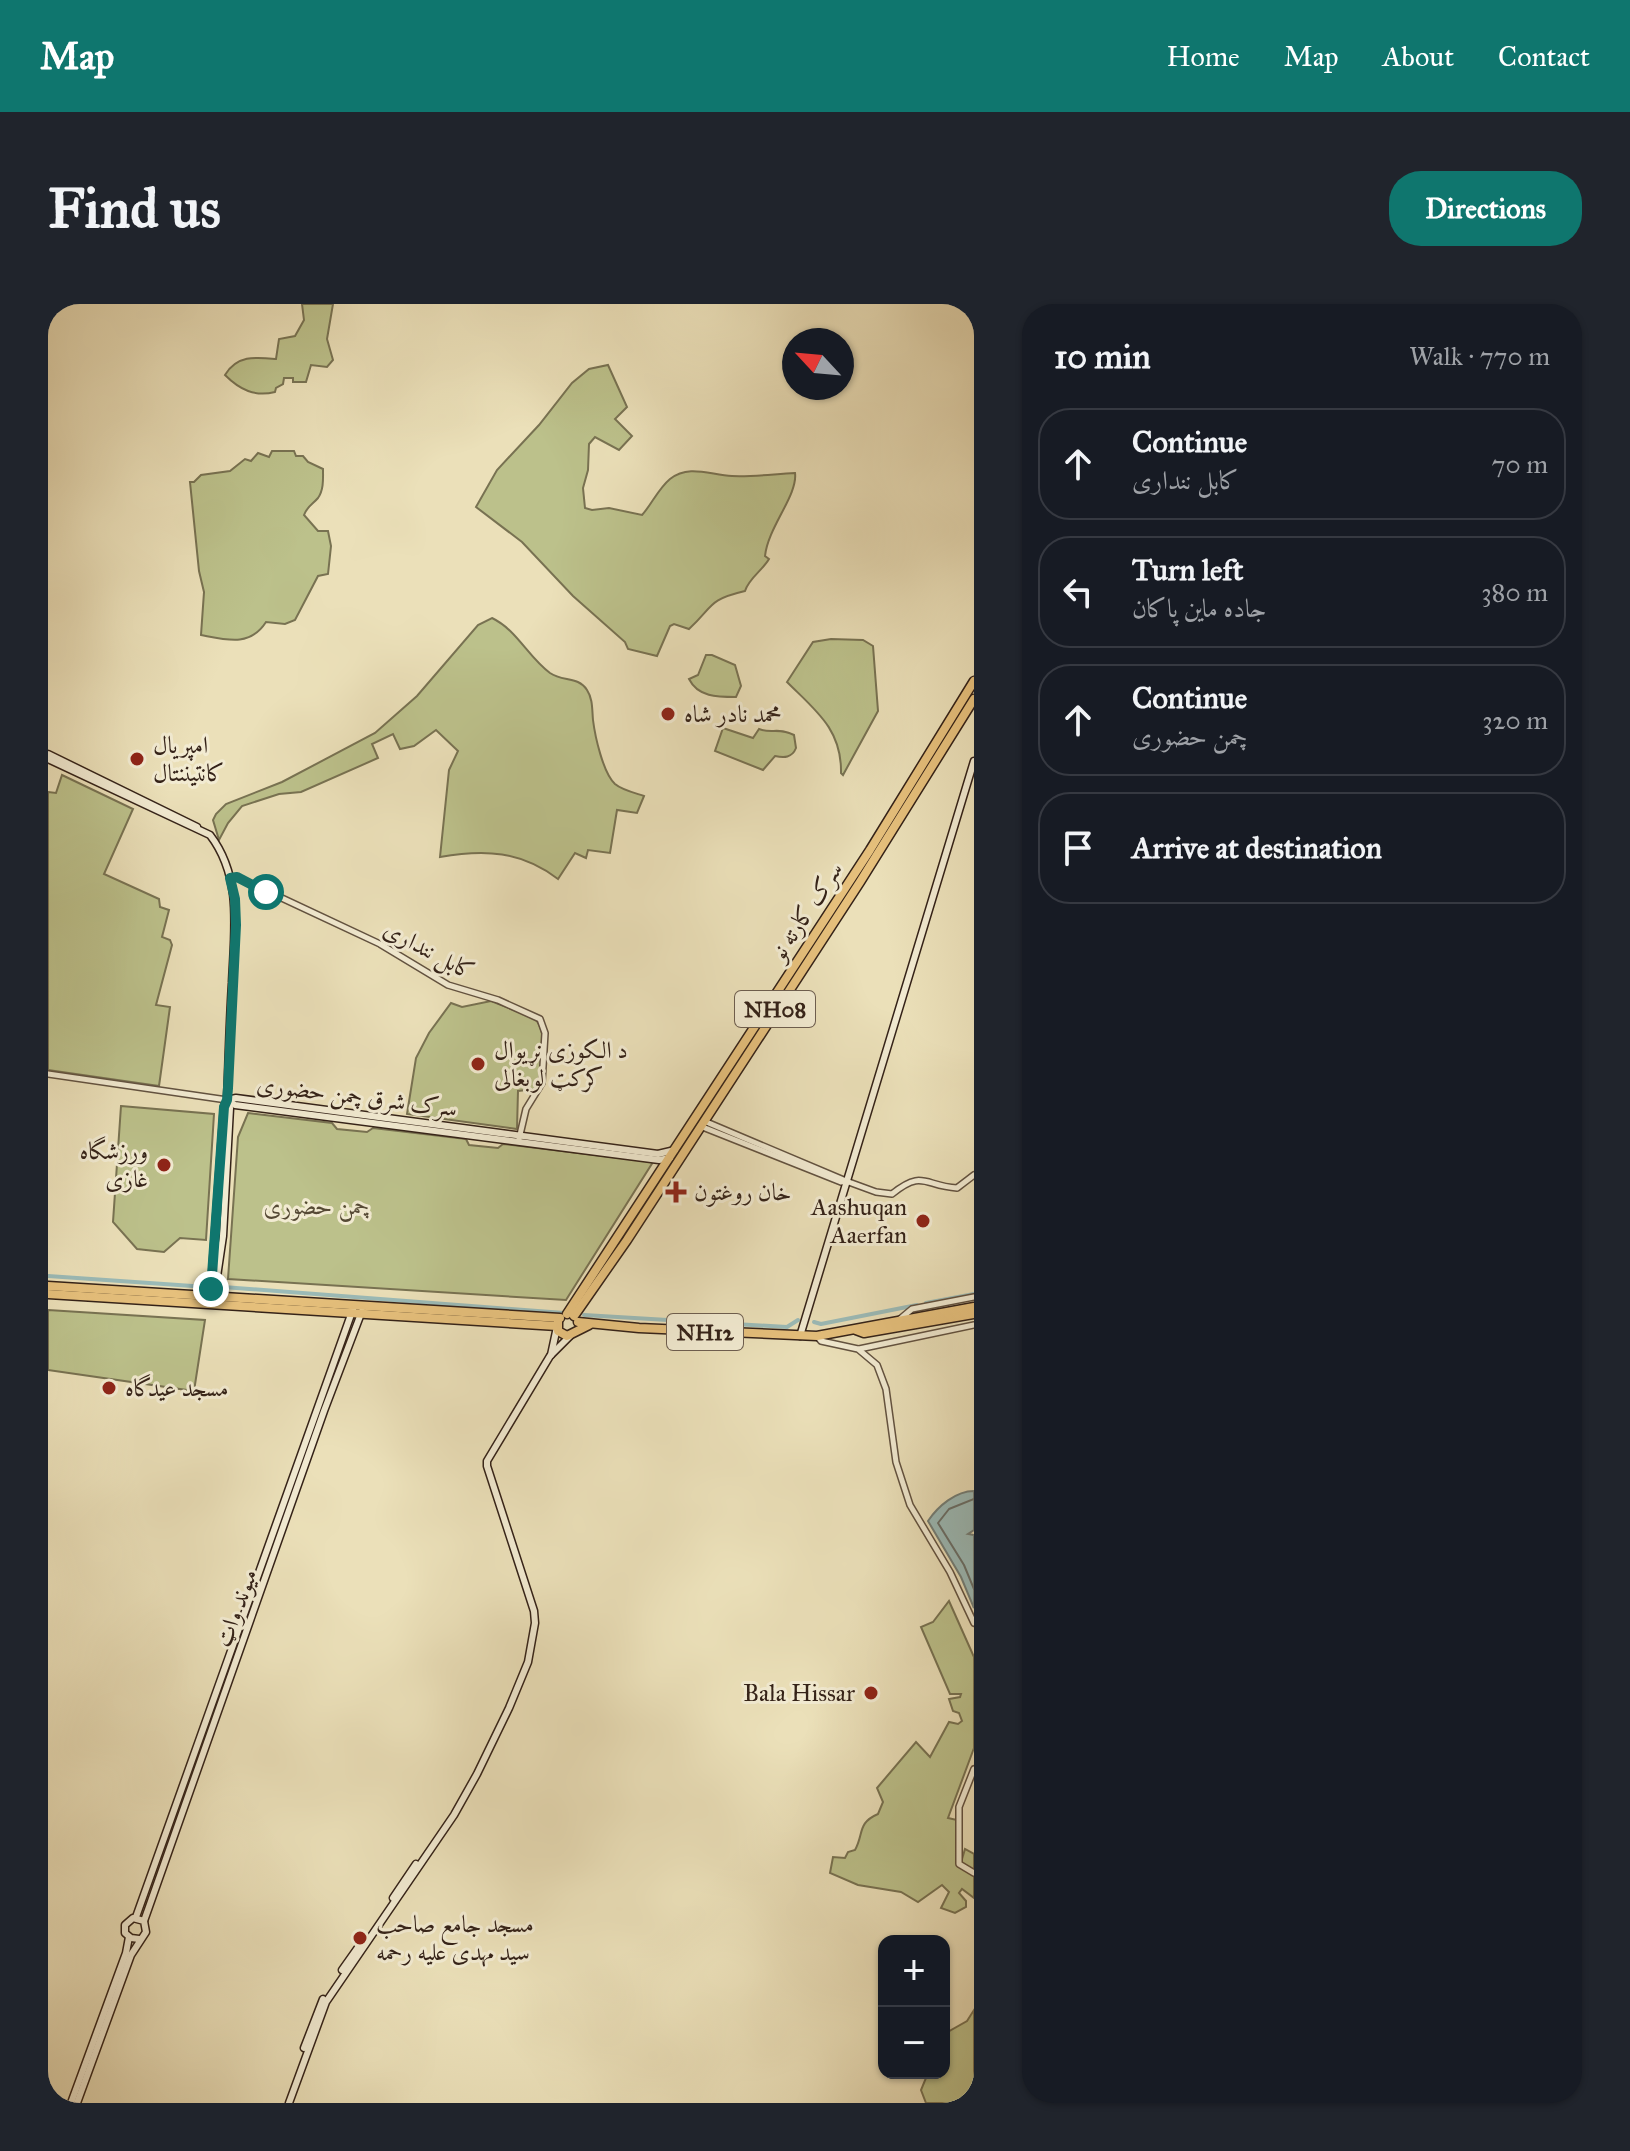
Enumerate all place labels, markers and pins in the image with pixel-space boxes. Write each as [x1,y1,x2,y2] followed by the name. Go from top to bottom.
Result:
[684,699,782,729] place label: محمد نادر شاه
[659,705,677,723] marker: محمد نادر شاه
[153,730,225,788] place label: امپریال کانتیننتال
[128,750,146,768] marker: امپریال کانتیننتال
[494,1035,628,1093] place label: د الکوزی نړیوال کرکټ لوبغالی
[469,1055,487,1073] marker: د الکوزی نړیوال کرکټ لوبغالی
[80,1136,148,1194] place label: ورزشگاه غازی
[155,1156,173,1174] marker: ورزشگاه غازی
[694,1177,791,1207] place label: خان روغتون
[665,1181,687,1203] marker: خان روغتون
[810,1192,907,1250] place label: Aashuqan Aaerfan
[914,1212,932,1230] marker: Aashuqan Aaerfan
[125,1373,229,1403] place label: مسجد عیدگاه
[100,1379,118,1397] marker: مسجد عیدگاه
[743,1678,855,1708] place label: Bala Hissar
[862,1684,880,1702] marker: Bala Hissar
[376,1909,534,1967] place label: مسجد جامع صاحب سید مهدی علیه رحمه
[351,1929,369,1947] marker: مسجد جامع صاحب سید مهدی علیه رحمه

